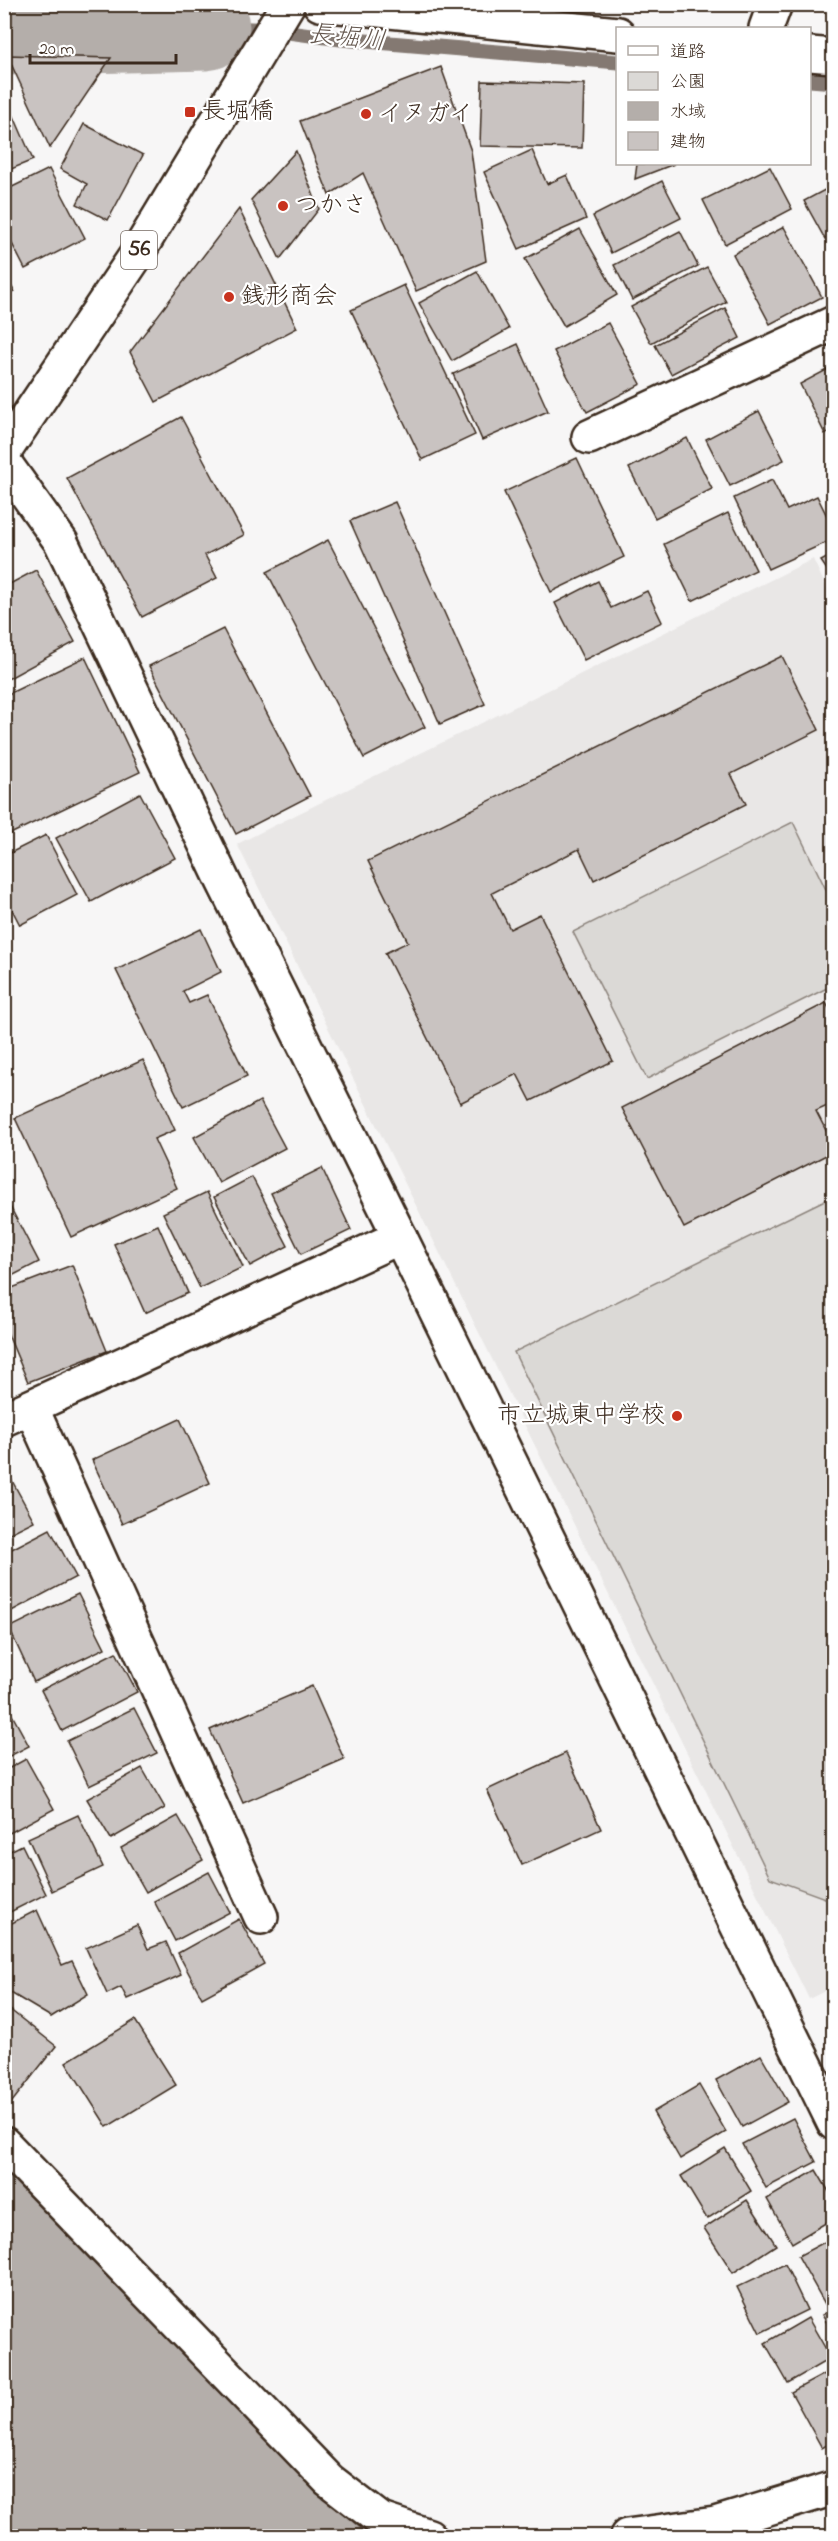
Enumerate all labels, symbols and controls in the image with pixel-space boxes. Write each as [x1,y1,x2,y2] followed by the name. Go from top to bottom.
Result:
[306,16,388,62] water label: 長堀川
[30,27,176,65] scale bar
[616,27,811,165] legend
[39,37,74,63] text: 20 m
[670,40,706,66] text: 道路
[670,70,706,96] text: 公園
[202,95,274,130] place label: 長堀橋
[378,97,473,132] place label: イヌガイ
[670,100,706,126] text: 水域
[183,105,197,119] marker: 長堀橋
[359,107,373,121] marker: イヌガイ
[670,130,706,156] text: 建物
[295,189,367,224] place label: つかさ
[276,199,290,213] marker: つかさ
[121,231,157,269] road number: 56
[241,280,337,315] place label: 銭形商会
[222,290,236,304] marker: 銭形商会
[497,1399,665,1434] place label: 市立城東中学校
[670,1409,684,1423] marker: 市立城東中学校

